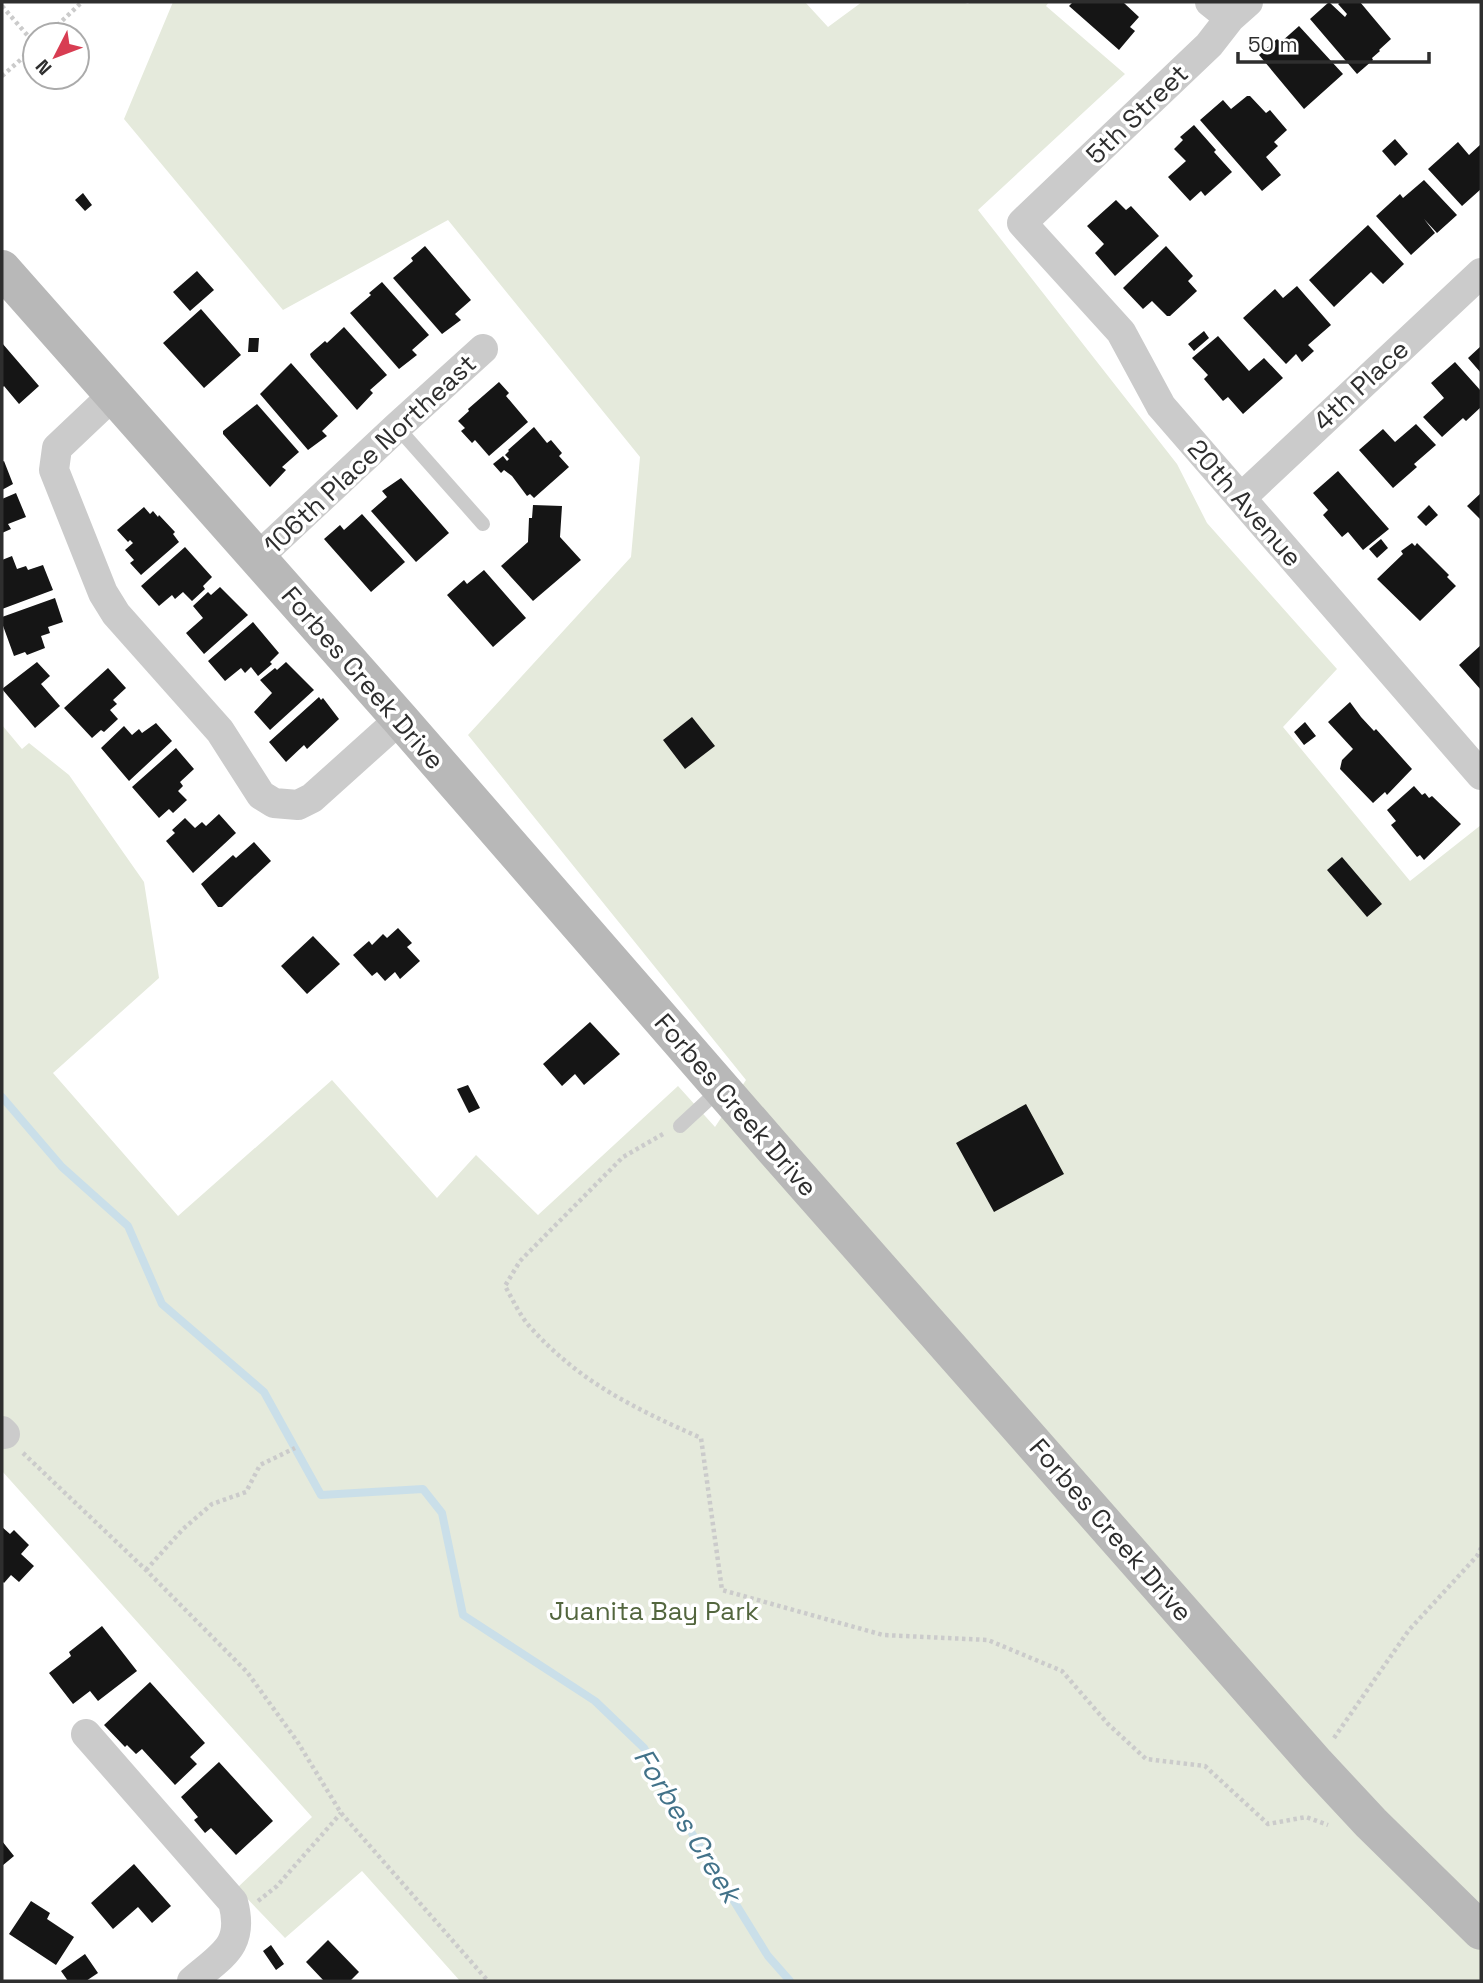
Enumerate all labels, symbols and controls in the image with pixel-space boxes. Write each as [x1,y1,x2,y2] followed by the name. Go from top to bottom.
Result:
[21,21,91,91] north arrow
[1238,21,1429,65] scale bar
[1248,31,1298,58] text: 50 m
[30,54,57,80] text: N
[1079,57,1195,171] street label: 5th Street
[1306,332,1416,438] street label: 4th Place
[256,346,484,562] street label: 106th Place Northeast
[1180,432,1310,574] street label: 20th Avenue
[274,579,452,777] street label: Forbes Creek Drive
[647,1006,825,1204] street label: Forbes Creek Drive
[1022,1431,1200,1629] street label: Forbes Creek Drive
[549,1594,759,1628] park label: Juanita Bay Park
[626,1741,751,1911] water label: Forbes Creek

